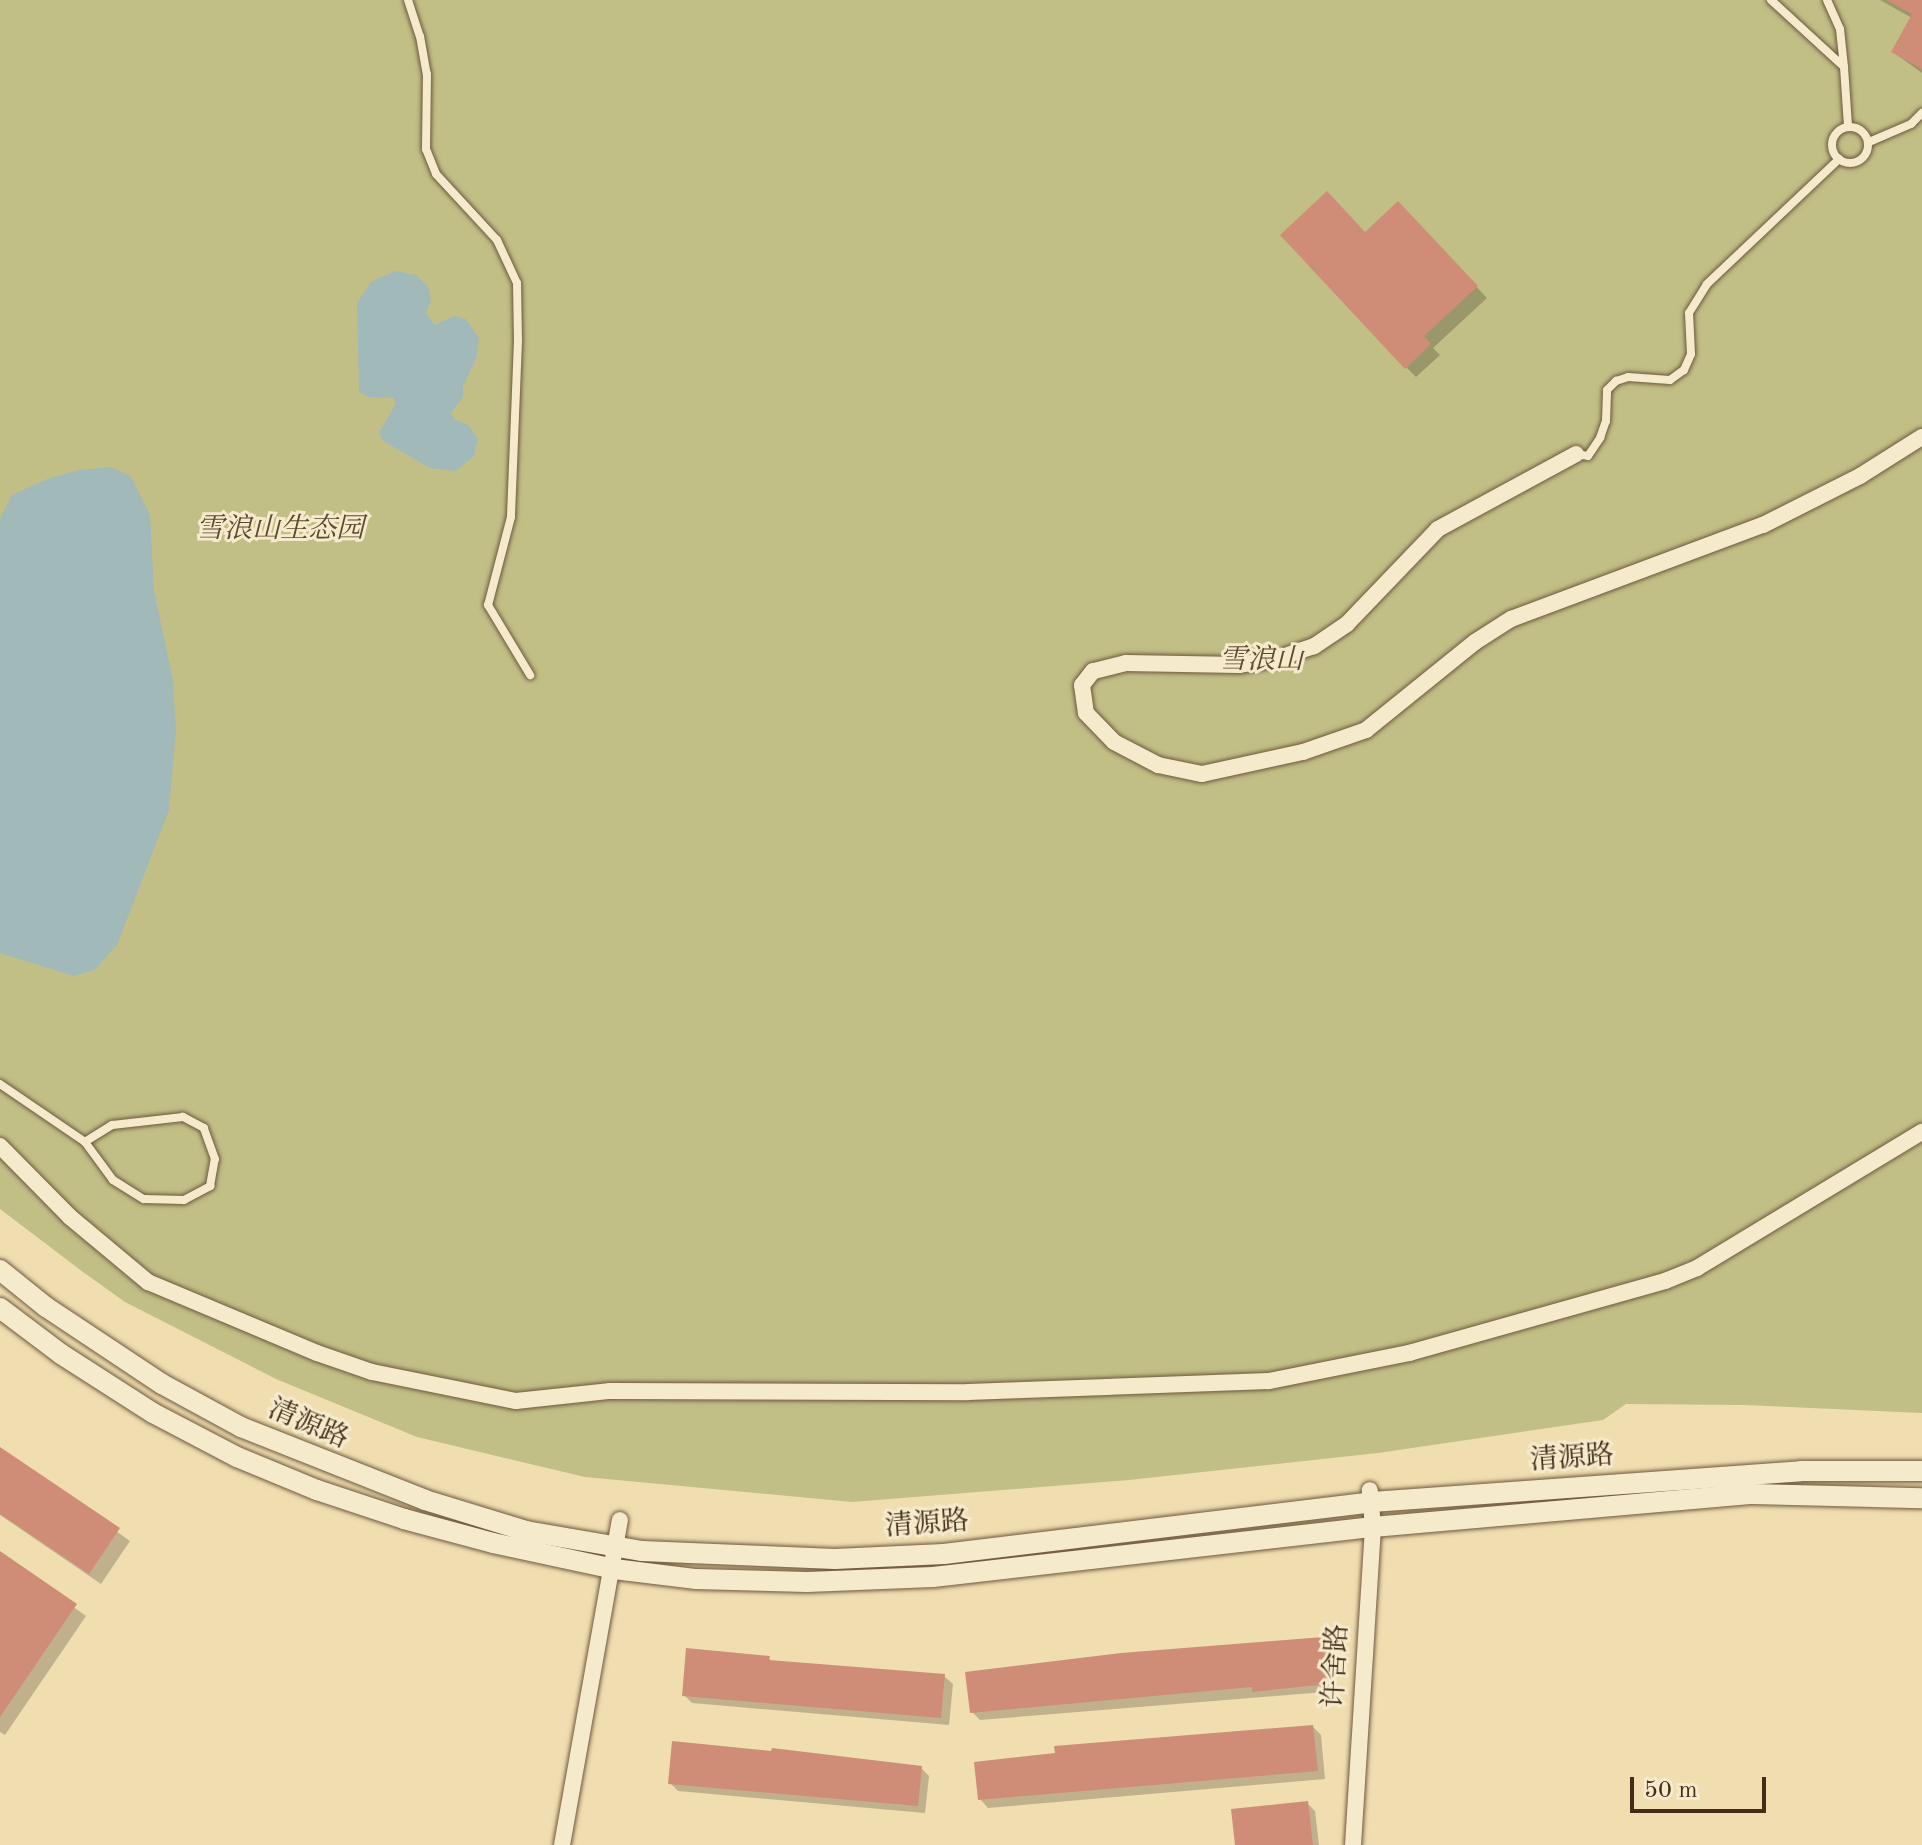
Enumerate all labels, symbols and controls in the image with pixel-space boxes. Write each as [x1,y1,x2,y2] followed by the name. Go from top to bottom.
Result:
[196,513,364,547] park label: 雪浪山生态园
[1219,644,1303,678] park label: 雪浪山
[263,1393,353,1457] street label: 清源路
[1529,1439,1615,1479] street label: 清源路
[884,1505,970,1545] street label: 清源路
[1318,1623,1356,1709] street label: 许舍路
[1634,1761,1770,1811] scale bar
[1644,1779,1698,1803] text: 50 m

